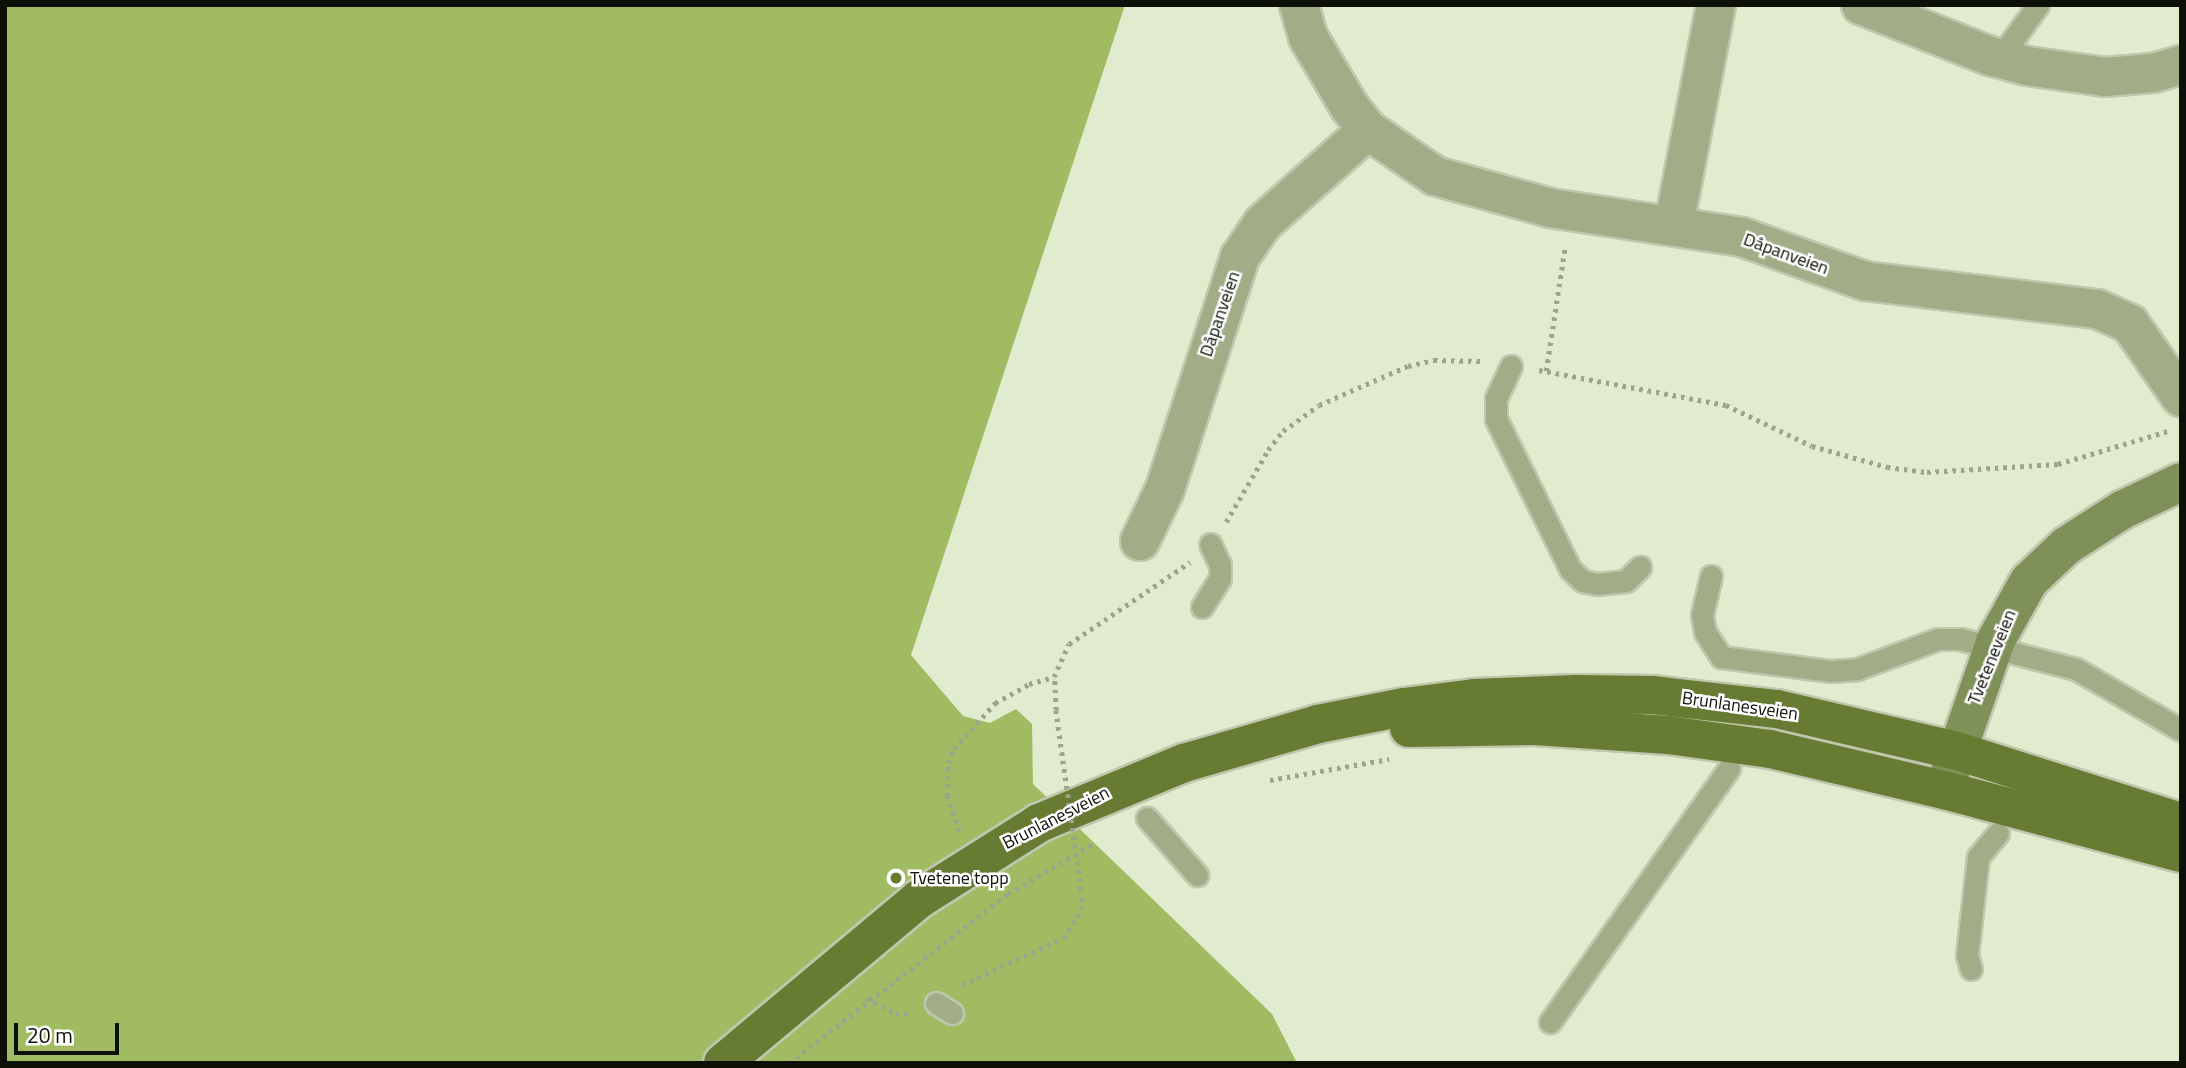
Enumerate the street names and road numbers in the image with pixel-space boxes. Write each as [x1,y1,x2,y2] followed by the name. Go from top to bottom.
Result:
[1740,229,1832,279] street label: Dåpanveien
[1195,268,1245,360] street label: Dåpanveien
[1963,607,2021,707] street label: Tveteneveien
[1681,687,1799,725] street label: Brunlanesveien
[999,782,1113,854] street label: Brunlanesveien

